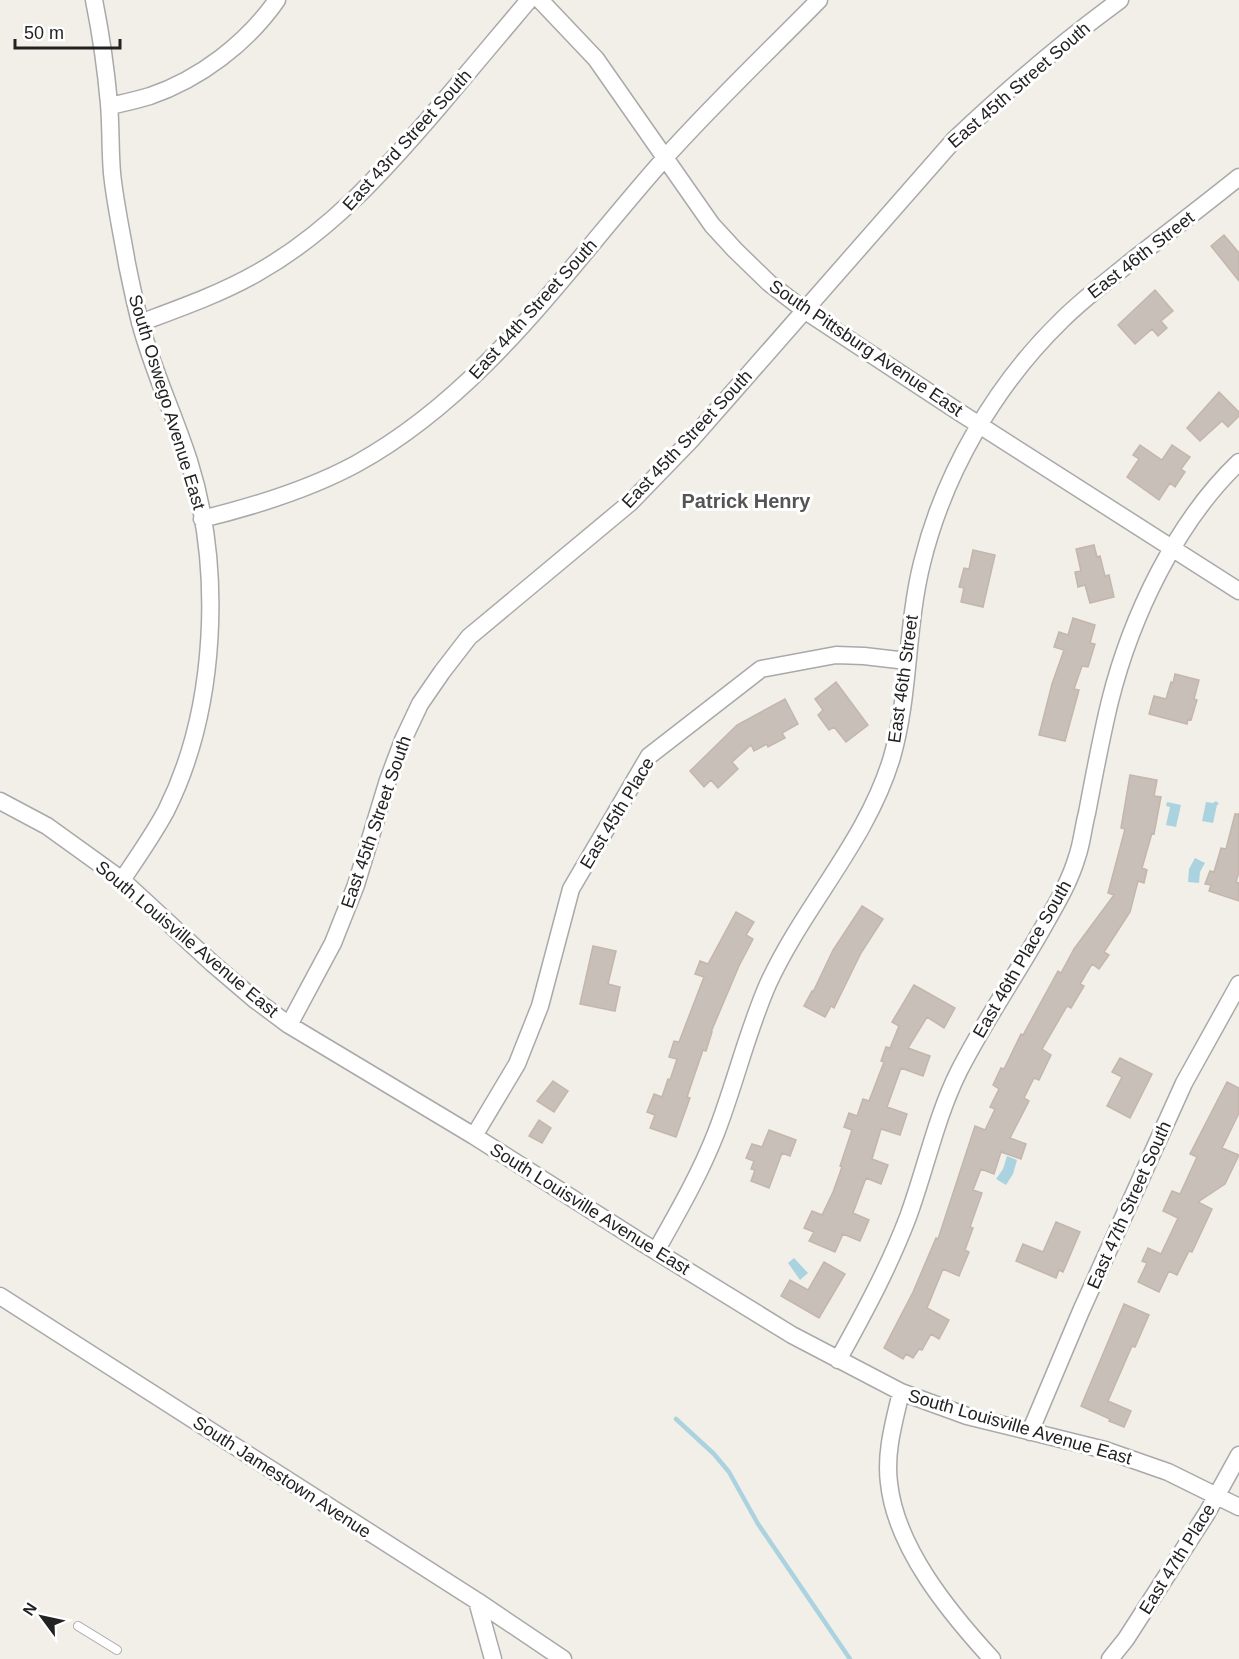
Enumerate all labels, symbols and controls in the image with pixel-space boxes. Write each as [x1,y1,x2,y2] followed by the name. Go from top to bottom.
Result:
[15,12,120,50] scale bar
[944,18,1094,152] street label: East 45th Street South
[24,23,64,43] text: 50 m
[339,66,475,214] street label: East 43rd Street South
[1084,207,1198,303] street label: East 46th Street
[465,235,601,383] street label: East 44th Street South
[766,276,966,420] street label: South Pittsburg Avenue East
[125,292,209,512] street label: South Oswego Avenue East
[618,366,756,512] street label: East 45th Street South
[682,490,811,512] district label: Patrick Henry
[884,614,922,744] street label: East 46th Street
[337,733,415,911] street label: East 45th Street South
[576,754,658,872] street label: East 45th Place
[92,857,282,1021] street label: South Louisville Avenue East
[969,877,1075,1041] street label: East 46th Place South
[1083,1118,1175,1292] street label: East 47th Street South
[486,1139,694,1279] street label: South Louisville Avenue East
[906,1385,1134,1469] street label: South Louisville Avenue East
[189,1412,375,1542] street label: South Jamestown Avenue
[1135,1500,1219,1618] street label: East 47th Place
[12,1587,72,1647] north arrow
[20,1600,40,1619] text: N

